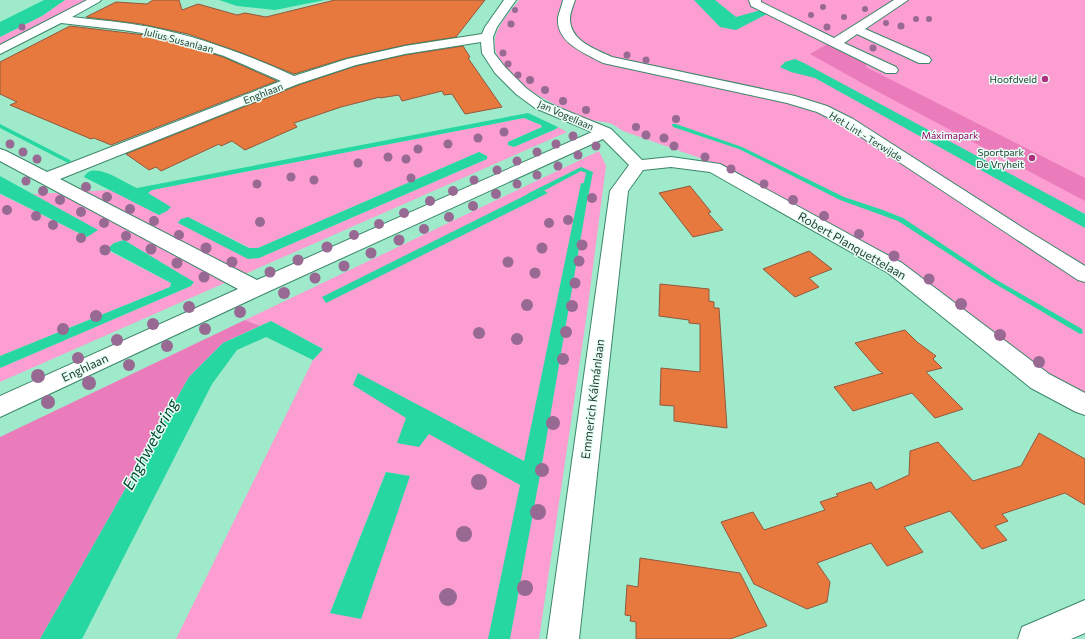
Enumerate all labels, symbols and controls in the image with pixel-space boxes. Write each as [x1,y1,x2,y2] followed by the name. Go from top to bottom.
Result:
[143,25,215,55] street label: Julius Susanlaan
[990,73,1037,85] place label: Hoofdveld
[1040,74,1050,84] marker: Hoofdveld
[241,80,285,106] street label: Enghlaan
[536,97,596,133] street label: Jan Vogellaan
[827,109,905,163] street label: Het Lint - Terwijde
[921,129,979,141] park label: Máximapark
[976,146,1025,170] place label: Sportpark De Vryheit
[1027,153,1037,163] marker: Sportpark De Vryheit
[796,208,909,282] street label: Robert Planquettelaan
[578,338,606,460] street label: Emmerich Kálmánlaan
[59,350,110,384] street label: Enghlaan
[118,394,182,493] water label: Enghwetering

